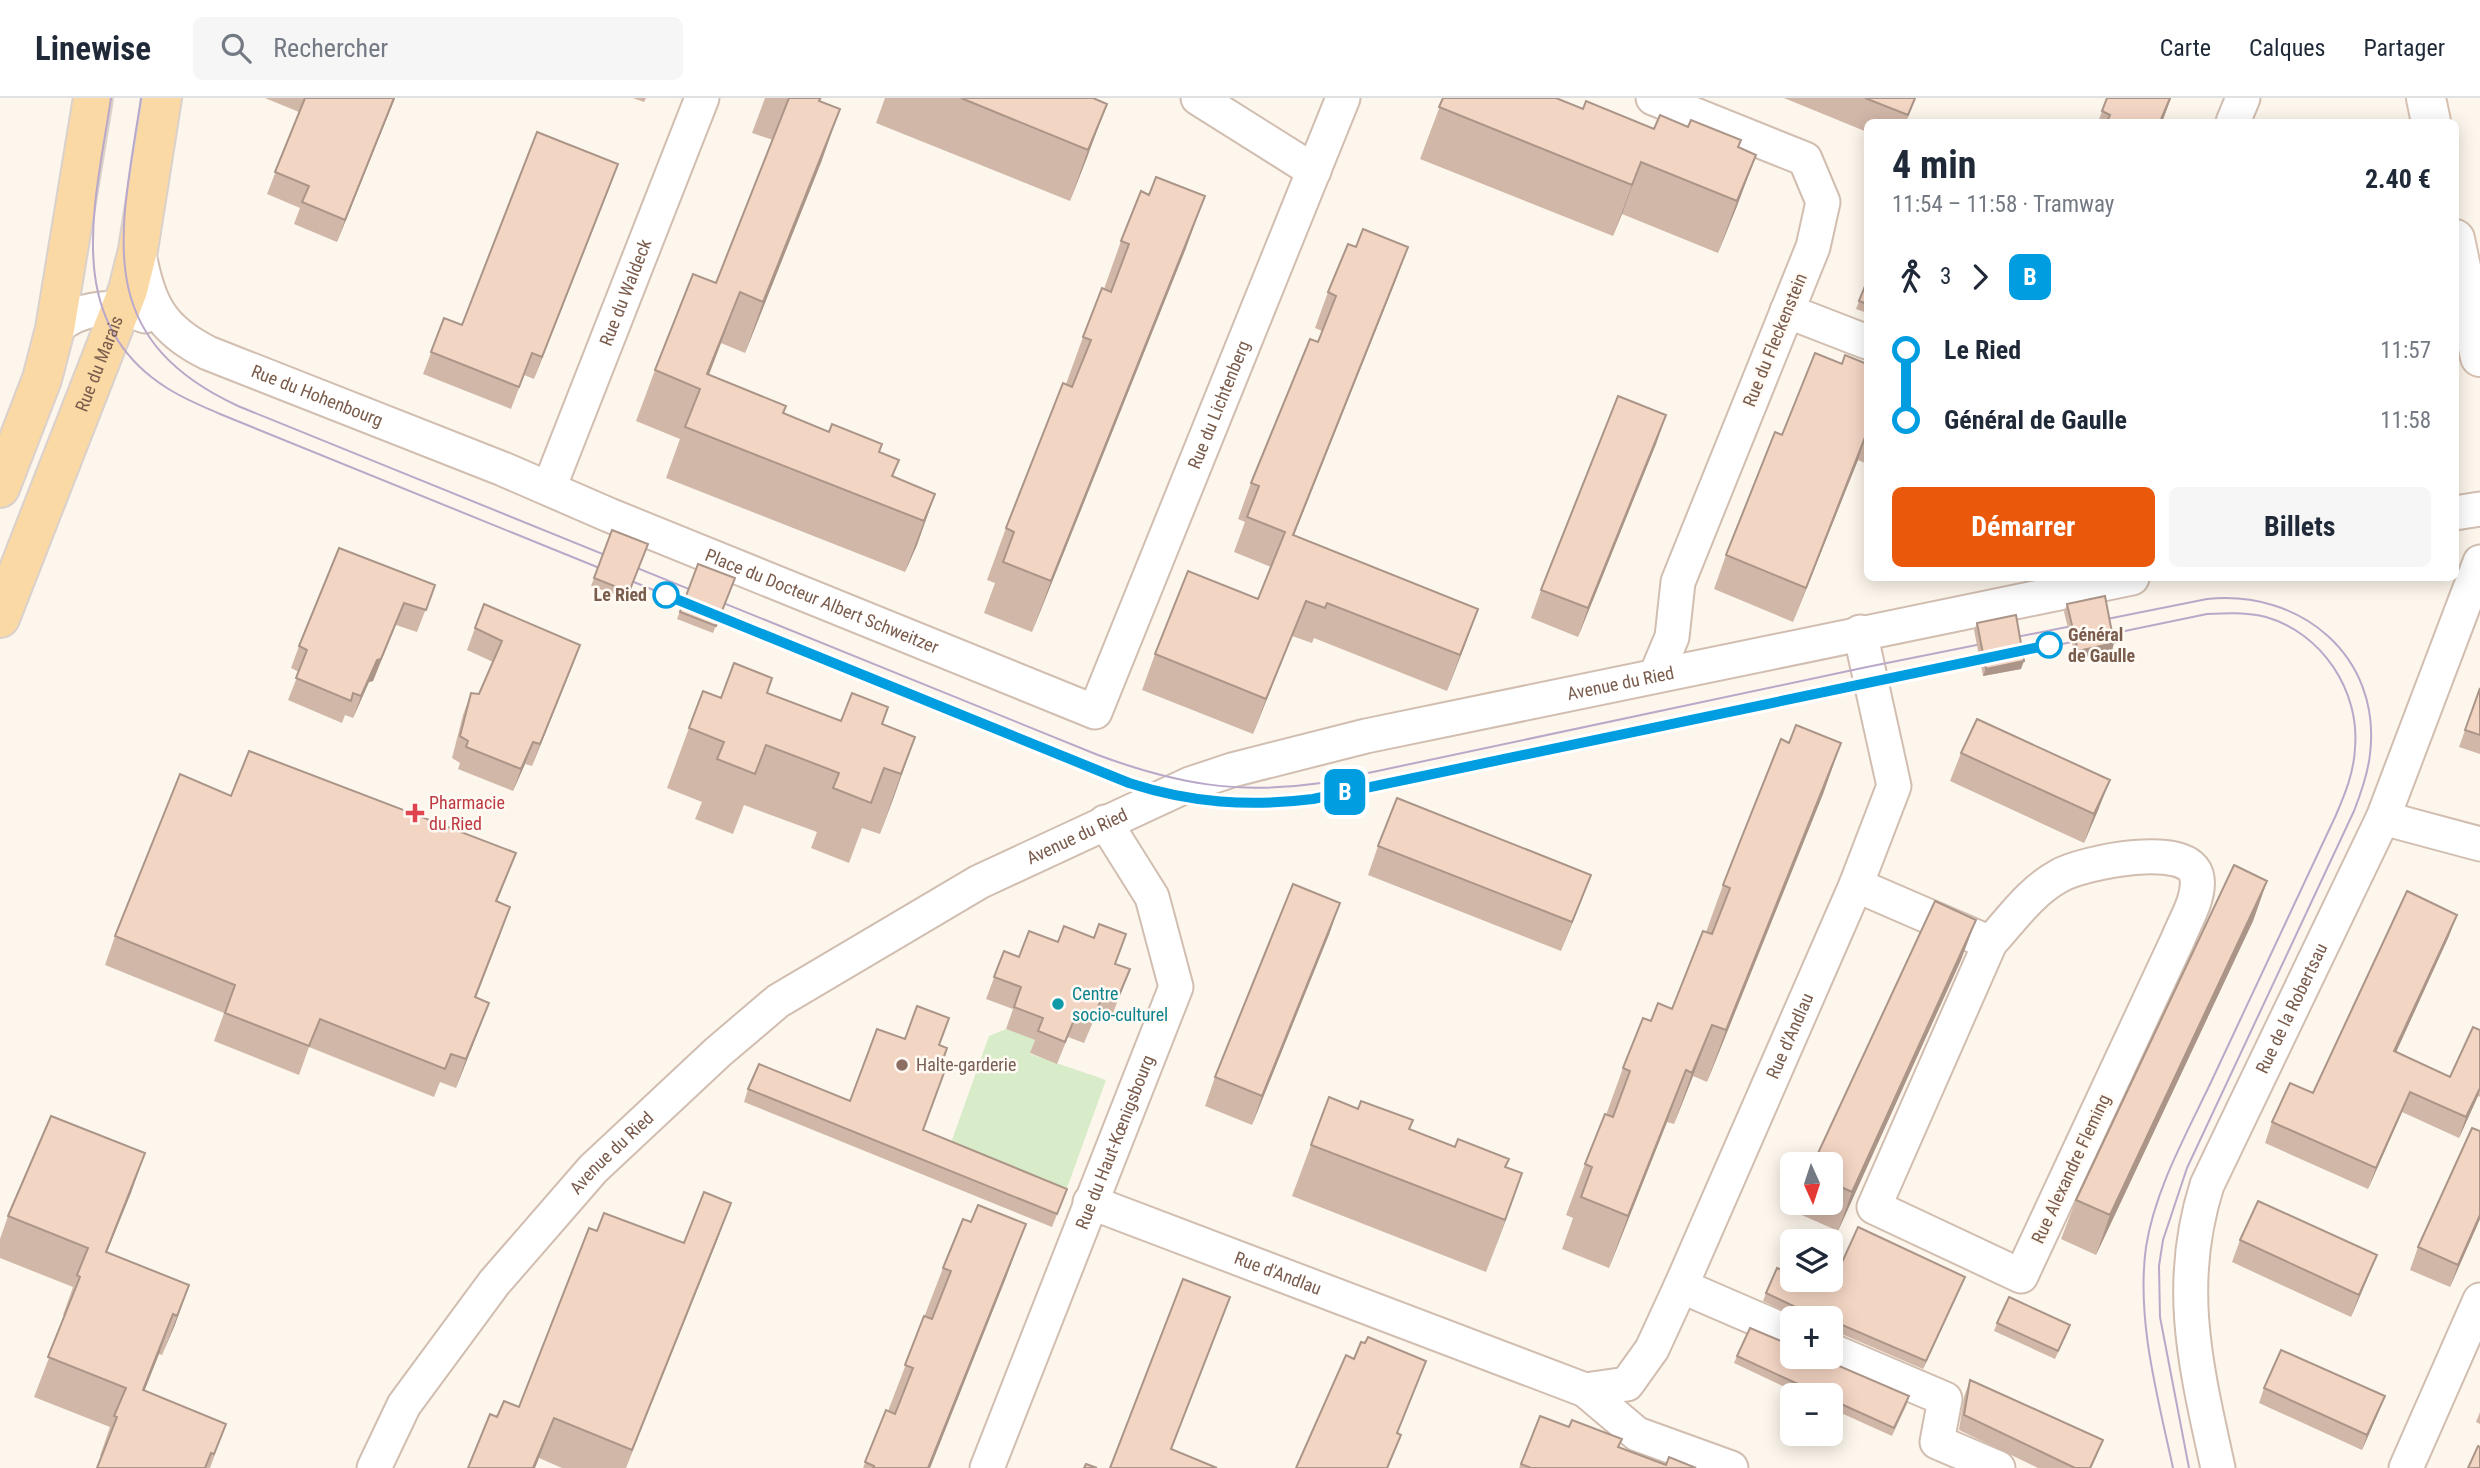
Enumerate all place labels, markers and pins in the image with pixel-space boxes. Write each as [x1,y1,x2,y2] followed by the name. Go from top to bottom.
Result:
[653,582,679,608] marker: Le Ried
[594,584,647,605] place label: Le Ried
[2068,624,2136,666] place label: Général de Gaulle
[2036,632,2062,658] marker: Général de Gaulle
[429,792,505,834] place label: Pharmacie du Ried
[407,805,423,821] marker: Pharmacie du Ried
[1072,983,1168,1025] place label: Centre socio-culturel
[1050,996,1066,1012] marker: Centre socio-culturel
[916,1054,1016,1075] place label: Halte-garderie
[894,1057,910,1073] marker: Halte-garderie

